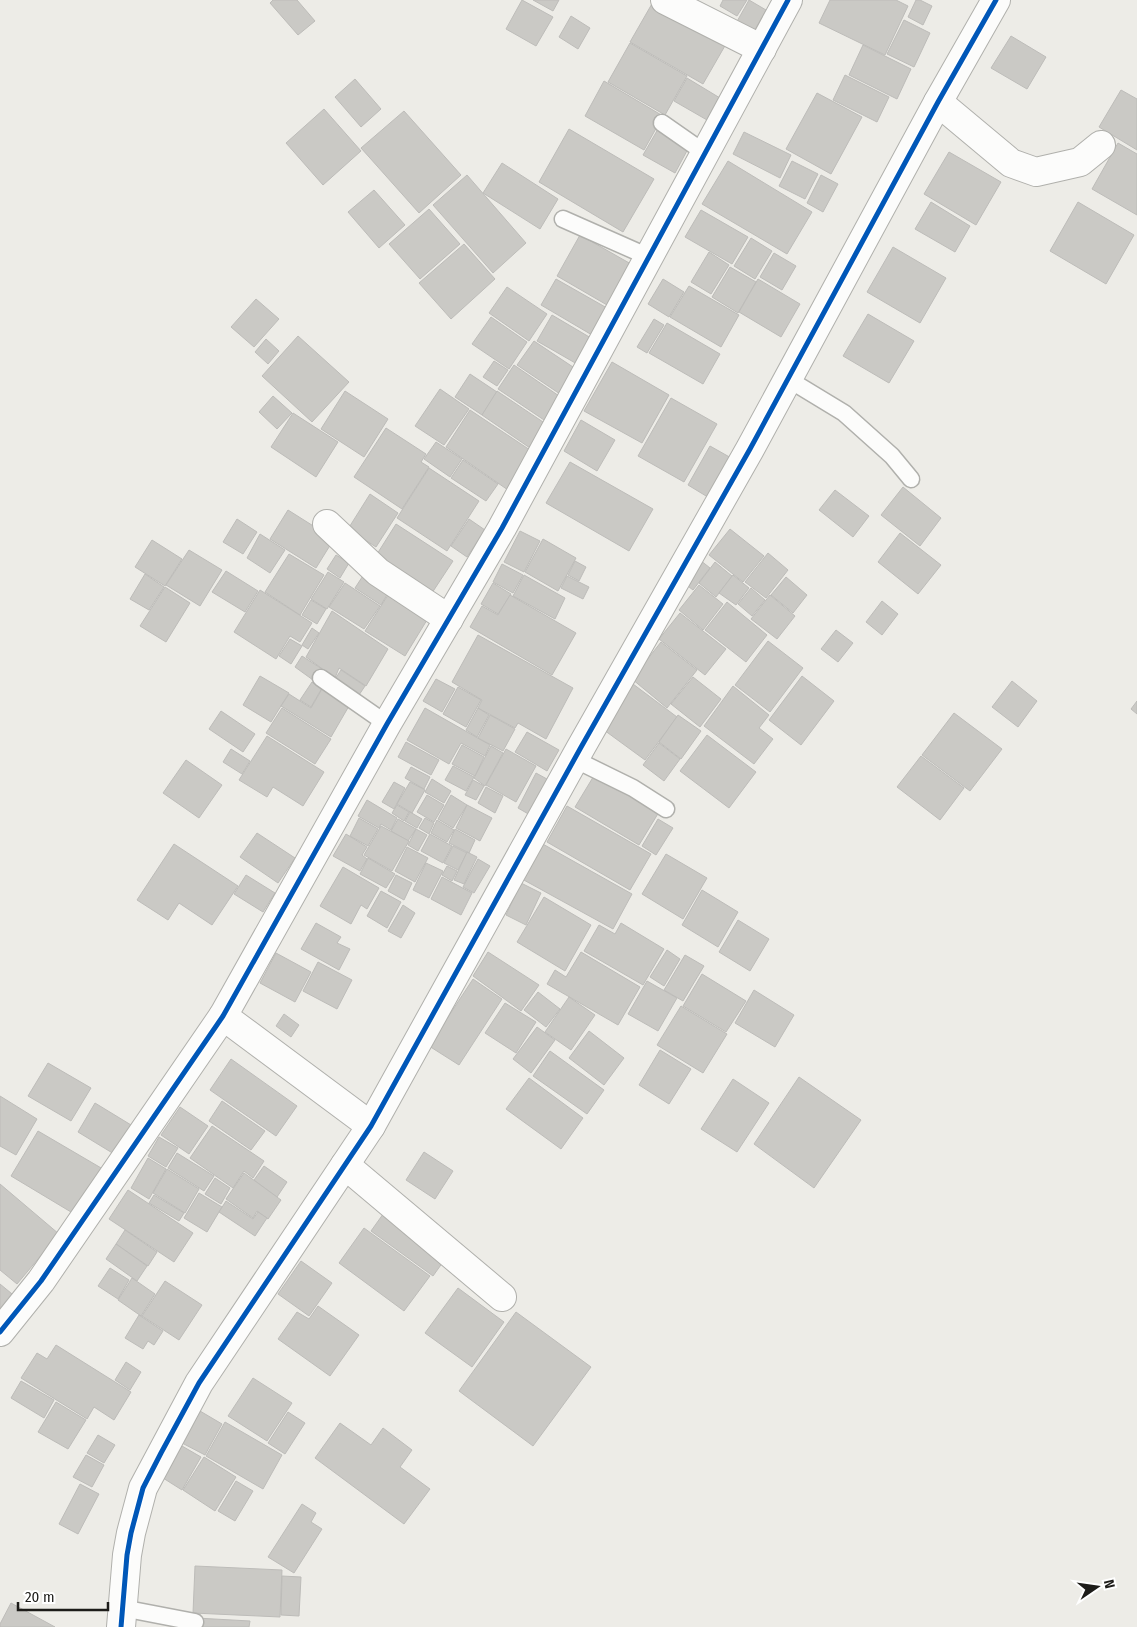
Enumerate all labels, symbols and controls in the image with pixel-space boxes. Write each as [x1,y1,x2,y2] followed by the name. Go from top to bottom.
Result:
[1072,1562,1122,1612] north arrow
[1100,1578,1118,1590] text: N
[18,1580,108,1612] scale bar
[25,1588,55,1606] text: 20 m

